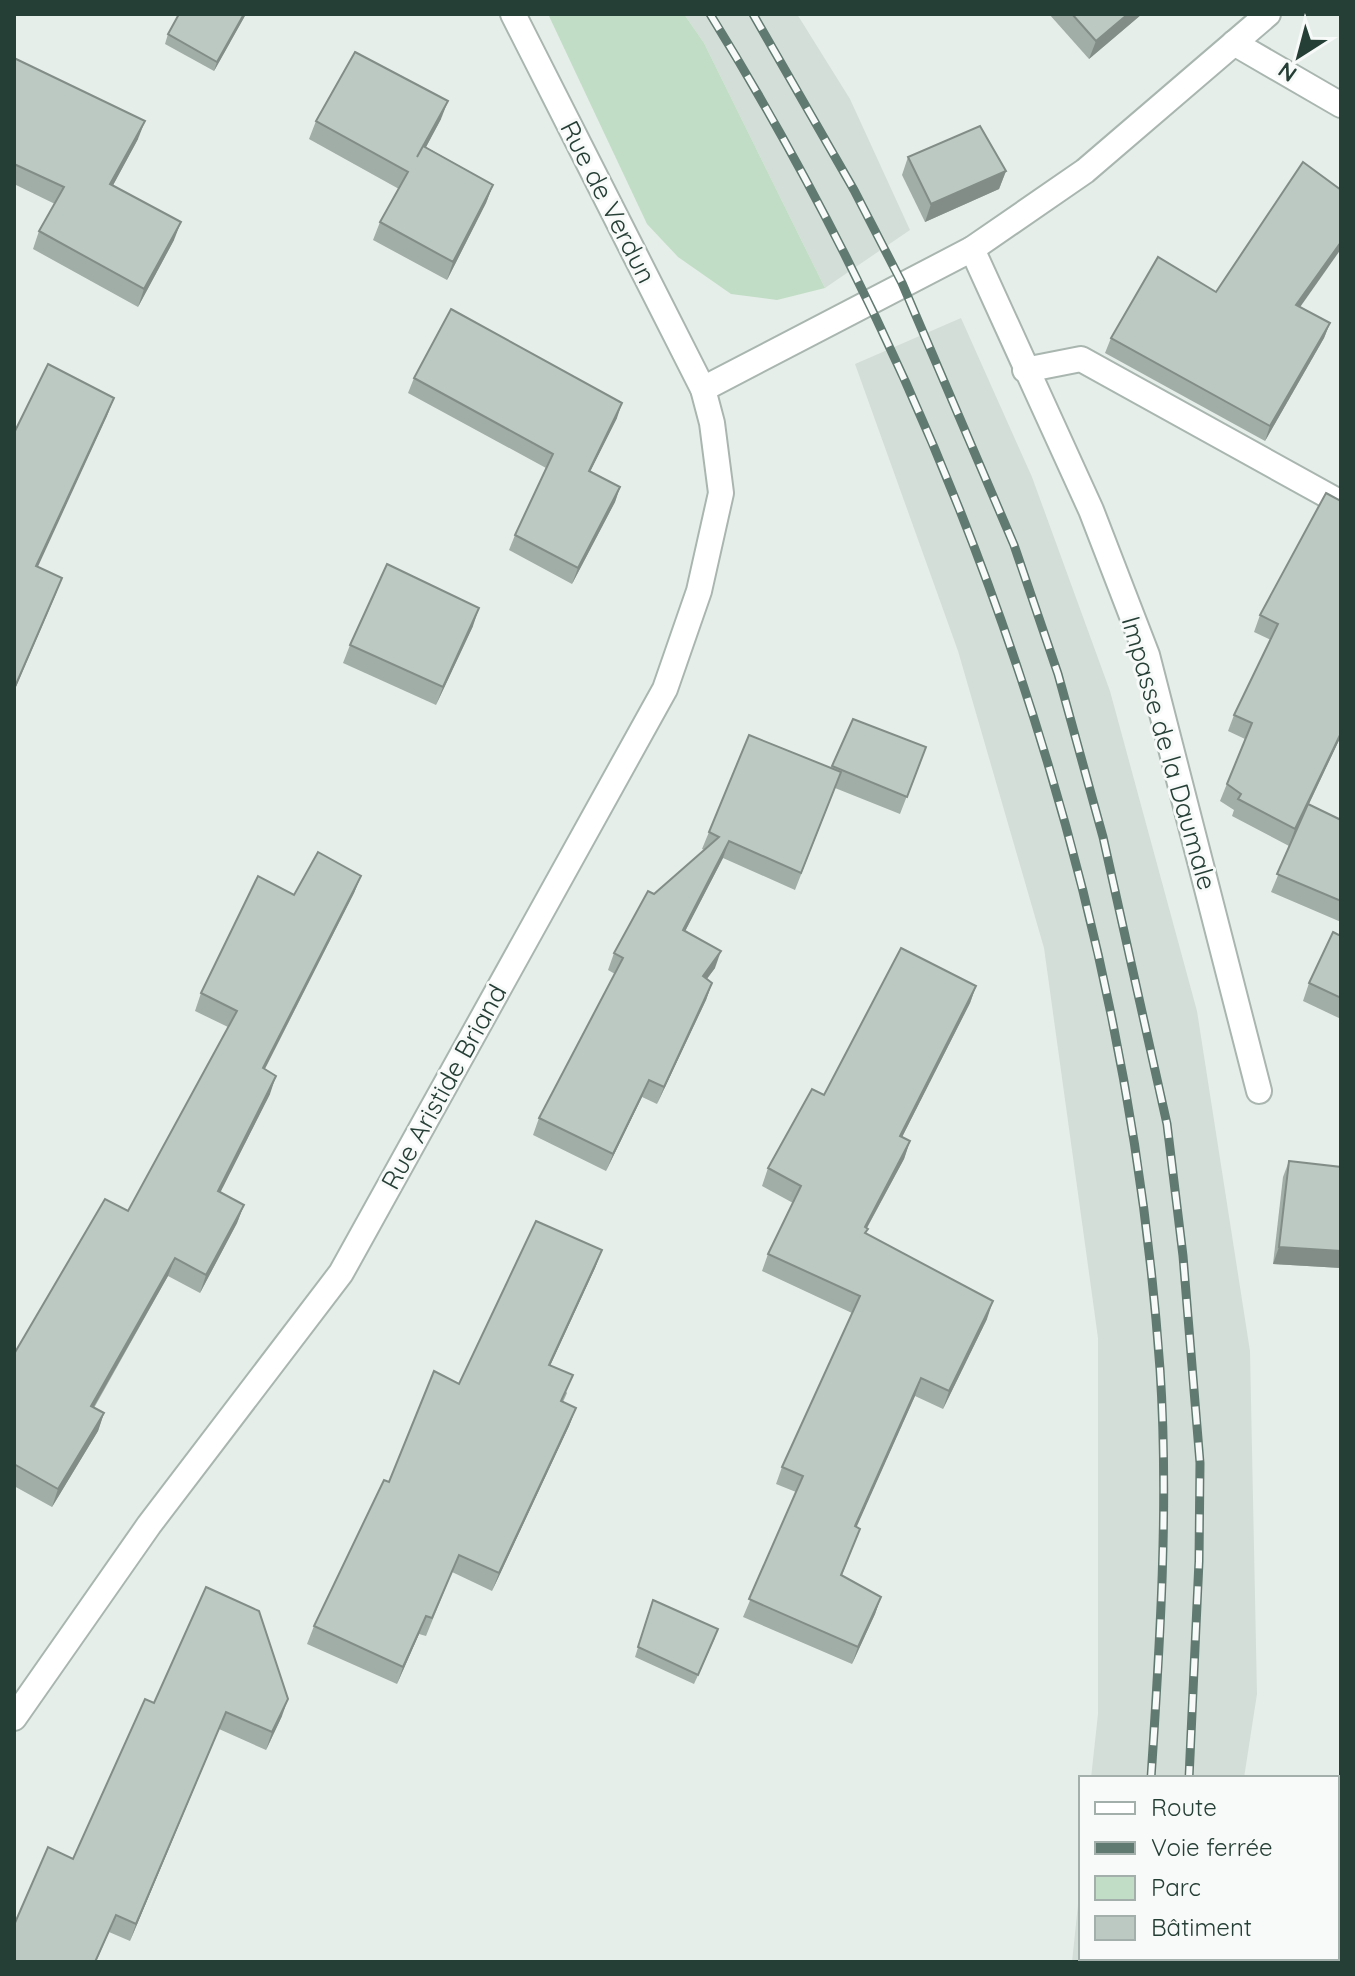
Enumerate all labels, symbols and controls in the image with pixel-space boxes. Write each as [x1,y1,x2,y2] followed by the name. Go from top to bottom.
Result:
[1259,16,1339,96] north arrow
[1272,56,1302,88] text: N
[553,115,664,289] street label: Rue de Verdun
[1115,612,1224,893] street label: Impasse de la Daumale
[374,978,514,1195] street label: Rue Aristide Briand
[1079,1776,1339,1960] legend
[1151,1792,1217,1822] text: Route
[1151,1832,1273,1862] text: Voie ferrée
[1151,1872,1201,1902] text: Parc
[1151,1912,1252,1942] text: Bâtiment

